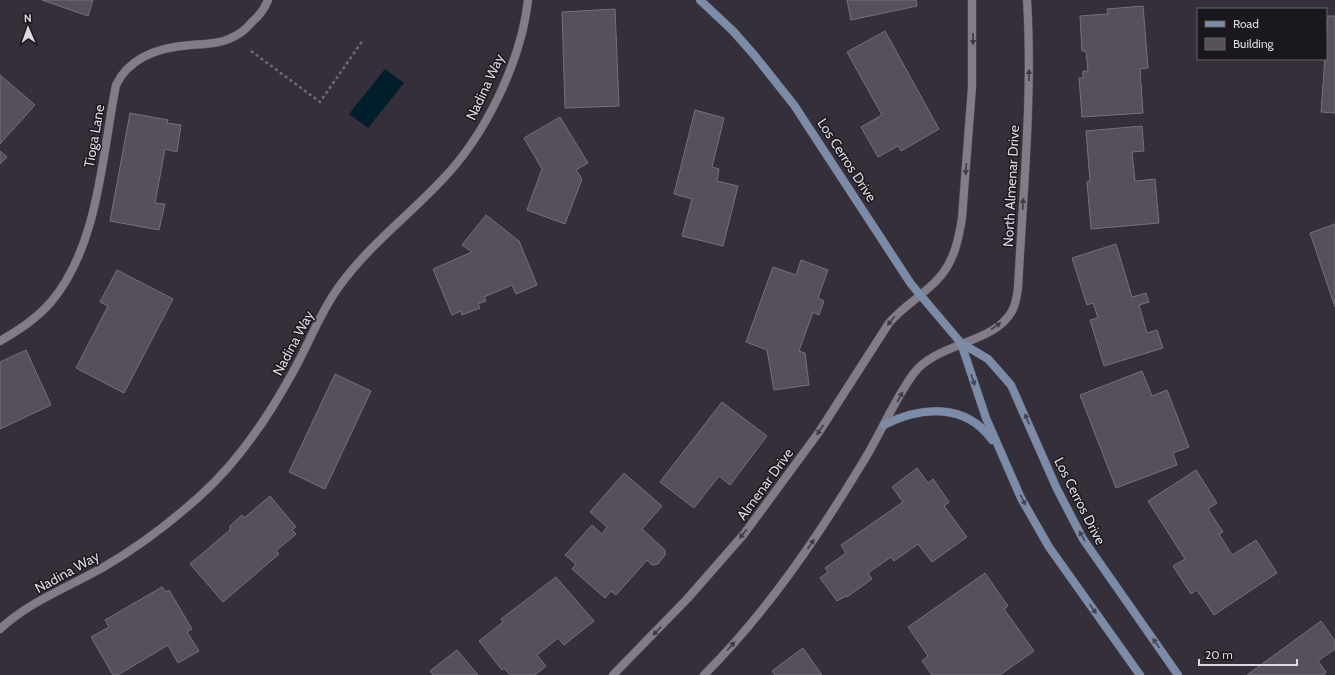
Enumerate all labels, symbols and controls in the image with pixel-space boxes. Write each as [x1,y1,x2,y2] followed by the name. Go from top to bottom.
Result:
[8,8,48,48] north arrow
[1197,8,1327,60] legend
[24,11,32,25] text: N
[1233,16,1259,31] text: Road
[970,33,976,46] one-way arrow
[1233,36,1275,51] text: Building
[462,51,508,123] street label: Nadina Way
[1026,69,1033,81] one-way arrow
[80,103,108,169] street label: Tioga Lane
[813,115,881,205] street label: Los Cerros Drive
[999,125,1023,247] street label: North Almenar Drive
[963,163,970,175] one-way arrow
[1019,198,1026,210] one-way arrow
[268,307,318,379] street label: Nadina Way
[886,315,895,326] one-way arrow
[991,322,1001,330] one-way arrow
[971,375,977,387] one-way arrow
[896,391,903,403] one-way arrow
[1024,413,1030,424] one-way arrow
[816,424,824,435] one-way arrow
[733,444,797,524] street label: Almenar Drive
[1050,454,1110,548] street label: Los Cerros Drive
[1019,495,1026,506] one-way arrow
[739,529,748,540] one-way arrow
[1078,530,1085,542] one-way arrow
[807,539,815,549] one-way arrow
[32,547,102,597] street label: Nadina Way
[1089,604,1097,615] one-way arrow
[652,626,662,636] one-way arrow
[1152,638,1160,648] one-way arrow
[726,641,735,651] one-way arrow
[1199,641,1297,667] scale bar
[1205,647,1233,662] text: 20 m

